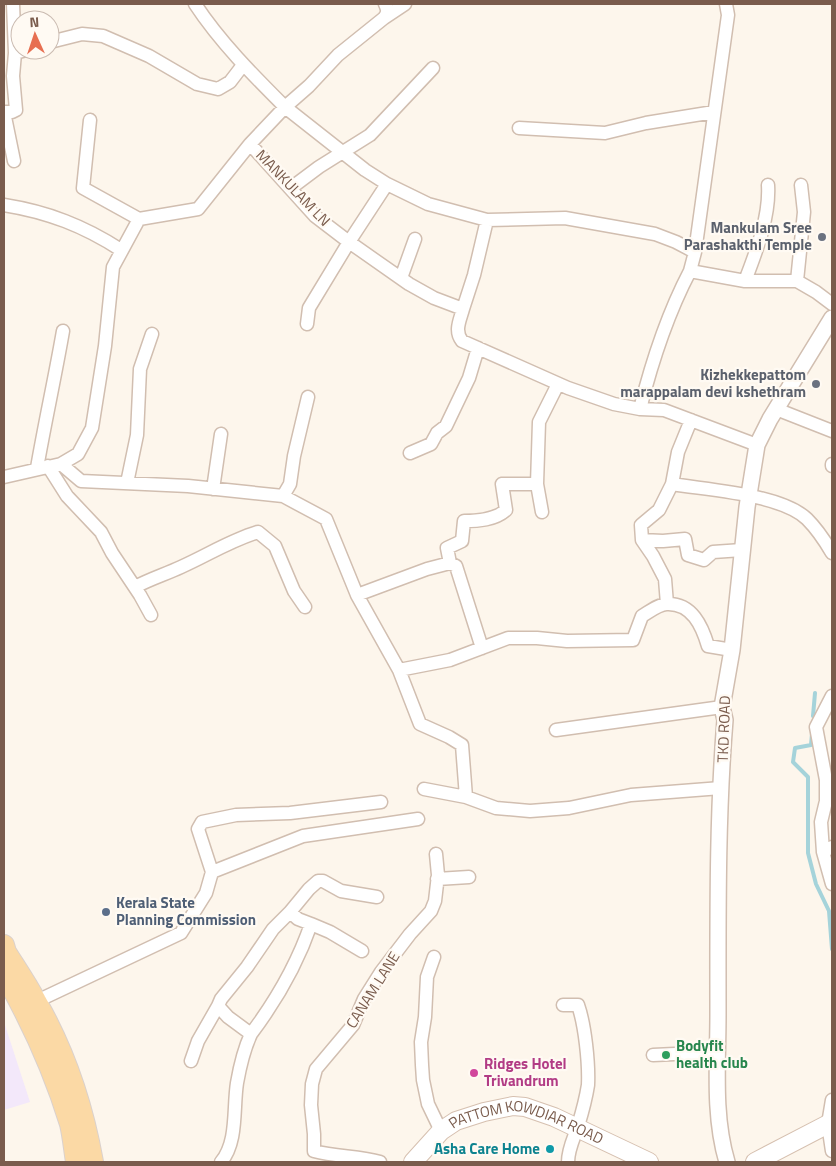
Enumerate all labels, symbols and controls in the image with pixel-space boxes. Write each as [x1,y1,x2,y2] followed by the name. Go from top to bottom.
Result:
[10,10,60,60] north arrow
[29,11,40,32] text: N
[251,144,336,231] street label: MANKULAM LN
[684,216,812,256] place label: Mankulam Sree Parashakthi Temple
[816,231,828,243] marker: Mankulam Sree Parashakthi Temple
[620,363,806,403] place label: Kizhekkepattom marappalam devi kshethram
[810,378,822,390] marker: Kizhekkepattom marappalam devi kshethram
[711,695,736,763] street label: TKD ROAD
[116,891,256,931] place label: Kerala State Planning Commission
[100,906,112,918] marker: Kerala State Planning Commission
[340,947,405,1033] street label: CANAM LANE
[676,1034,748,1074] place label: Bodyfit health club
[660,1049,672,1061] marker: Bodyfit health club
[484,1052,567,1092] place label: Ridges Hotel Trivandrum
[468,1067,480,1079] marker: Ridges Hotel Trivandrum
[444,1094,607,1150] street label: PATTOM KOWDIAR ROAD
[434,1137,540,1160] place label: Asha Care Home
[544,1143,556,1155] marker: Asha Care Home

